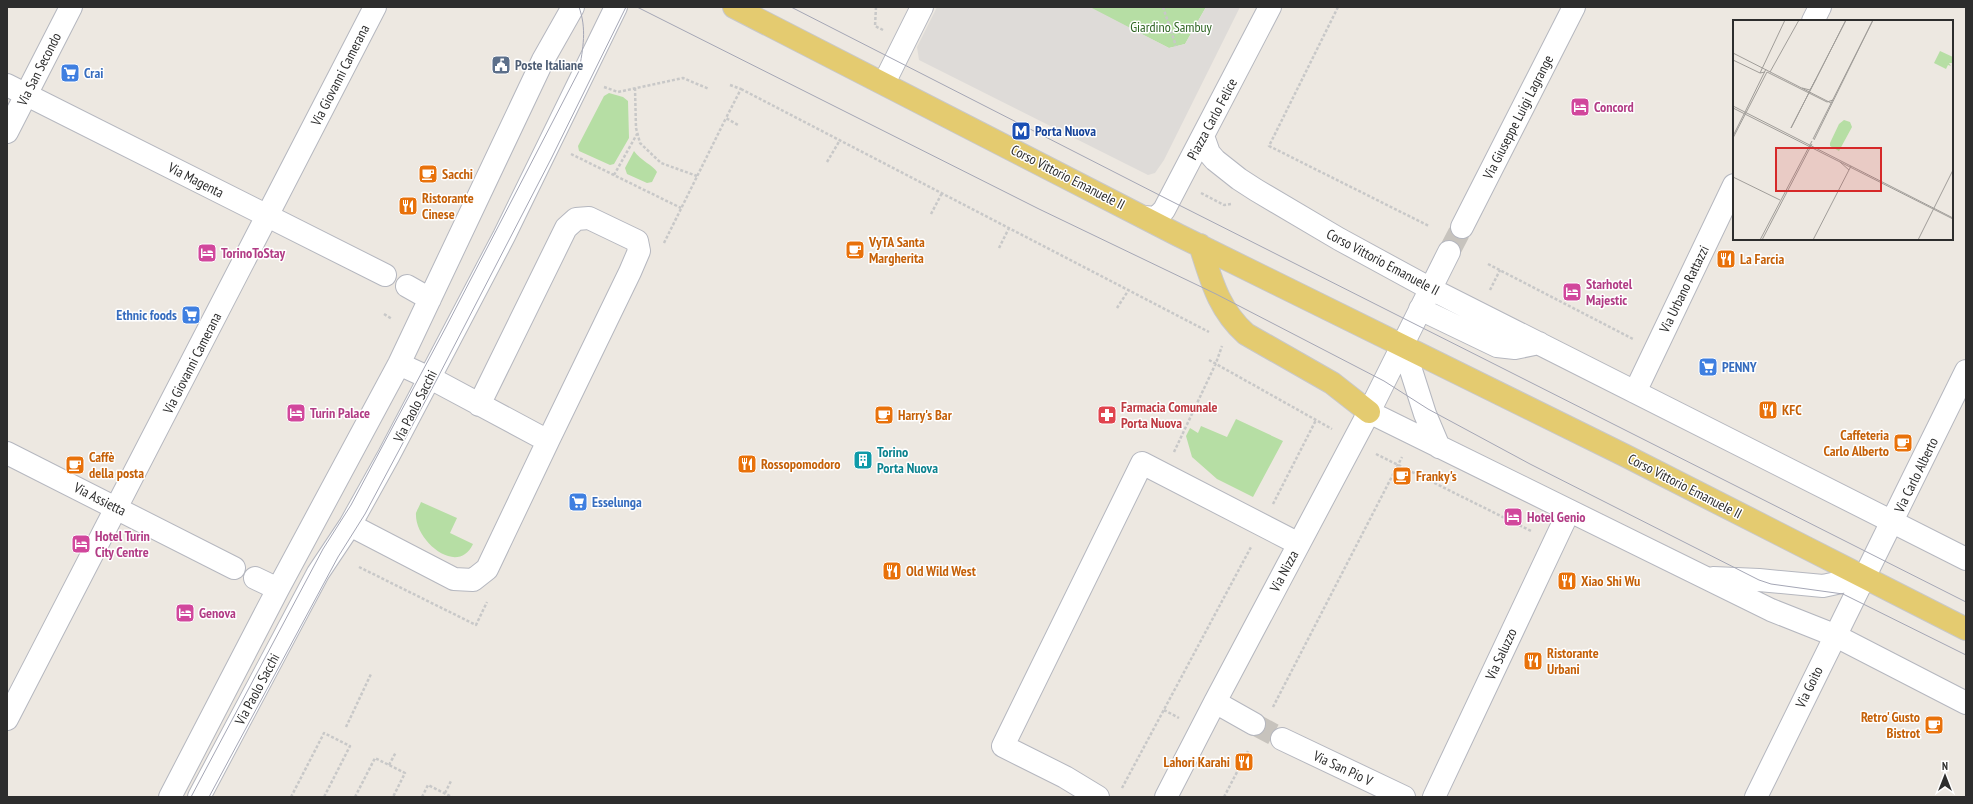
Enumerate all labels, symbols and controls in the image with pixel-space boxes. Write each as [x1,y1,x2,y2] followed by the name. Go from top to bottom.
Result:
[1130,18,1213,36] park label: Giardino Sambuy
[1733,20,1953,240] inset map
[306,21,373,130] street label: Via Giovanni Camerana
[12,29,65,109] street label: Via San Secondo
[1478,52,1557,183] street label: Via Giuseppe Luigi Lagrange
[490,54,512,76] public building icon: Poste Italiane
[515,56,583,74] place label: Poste Italiane
[59,62,81,84] supermarket icon: Crai
[84,64,103,82] place label: Crai
[1183,75,1241,163] street label: Piazza Carlo Felice
[1569,96,1591,118] hotel icon: Concord
[1594,98,1634,116] place label: Concord
[1010,120,1032,142] metro station icon: Porta Nuova
[1035,122,1096,140] place label: Porta Nuova
[1008,140,1128,214] street label: Corso Vittorio Emanuele II
[164,158,227,202] street label: Via Magenta
[417,163,439,185] cafe icon: Sacchi
[442,165,473,183] place label: Sacchi
[422,189,474,223] place label: Ristorante Cinese
[397,195,419,217] restaurant icon: Ristorante Cinese
[1323,225,1443,299] street label: Corso Vittorio Emanuele II
[868,233,925,267] place label: VyTA Santa Margherita
[844,239,866,261] cafe icon: VyTA Santa Margherita
[196,242,218,264] hotel icon: TorinoToStay
[1655,242,1713,336] street label: Via Urbano Rattazzi
[221,244,286,262] place label: TorinoToStay
[1715,248,1737,270] restaurant icon: La Farcia
[1740,250,1784,268] place label: La Farcia
[1586,275,1633,309] place label: Starhotel Majestic
[1561,281,1583,303] hotel icon: Starhotel Majestic
[180,304,202,326] supermarket icon: Ethnic foods
[116,306,177,324] place label: Ethnic foods
[158,309,225,418] street label: Via Giovanni Camerana
[1697,356,1719,378] supermarket icon: PENNY
[1722,358,1757,376] place label: PENNY
[389,367,441,446] street label: Via Paolo Sacchi
[1121,398,1218,432] place label: Farmacia Comunale Porta Nuova
[1757,399,1779,421] restaurant icon: KFC
[1782,401,1802,419] place label: KFC
[285,402,307,424] hotel icon: Turin Palace
[310,404,370,422] place label: Turin Palace
[873,404,895,426] cafe icon: Harry's Bar
[1096,404,1118,426] pharmacy icon: Farmacia Comunale Porta Nuova
[898,406,953,424] place label: Harry's Bar
[1823,426,1889,460] place label: Caffeteria Carlo Alberto
[1892,432,1914,454] cafe icon: Caffeteria Carlo Alberto
[1890,434,1942,516] street label: Via Carlo Alberto
[877,443,938,477] place label: Torino Porta Nuova
[89,448,144,482] place label: Caffè della posta
[852,449,874,471] building icon: Torino Porta Nuova
[1625,449,1745,523] street label: Corso Vittorio Emanuele II
[736,453,758,475] restaurant icon: Rossopomodoro
[64,454,86,476] cafe icon: Caffè della posta
[761,455,841,473] place label: Rossopomodoro
[1391,465,1413,487] cafe icon: Franky's
[1416,467,1457,485] place label: Franky's
[70,478,129,520] street label: Via Assietta
[567,491,589,513] supermarket icon: Esselunga
[592,493,642,511] place label: Esselunga
[1502,506,1524,528] hotel icon: Hotel Genio
[1527,508,1586,526] place label: Hotel Genio
[95,527,150,561] place label: Hotel Turin City Centre
[70,533,92,555] hotel icon: Hotel Turin City Centre
[1265,547,1302,596] street label: Via Nizza
[881,560,903,582] restaurant icon: Old Wild West
[906,562,976,580] place label: Old Wild West
[1556,570,1578,592] restaurant icon: Xiao Shi Wu
[1581,572,1640,590] place label: Xiao Shi Wu
[174,602,196,624] hotel icon: Genova
[199,604,236,622] place label: Genova
[1481,625,1521,684] street label: Via Saluzzo
[1547,644,1599,678] place label: Ristorante Urbani
[230,650,283,729] street label: Via Paolo Sacchi
[1522,650,1544,672] restaurant icon: Ristorante Urbani
[1791,663,1827,712] street label: Via Goito
[1861,708,1920,742] place label: Retro' Gusto Bistrot
[1923,714,1945,736] cafe icon: Retro' Gusto Bistrot
[1310,746,1376,790] street label: Via San Pio V
[1233,751,1255,773] restaurant icon: Lahori Karahi
[1163,753,1230,771] place label: Lahori Karahi
[1925,756,1965,796] north arrow
[1942,759,1948,773] text: N

